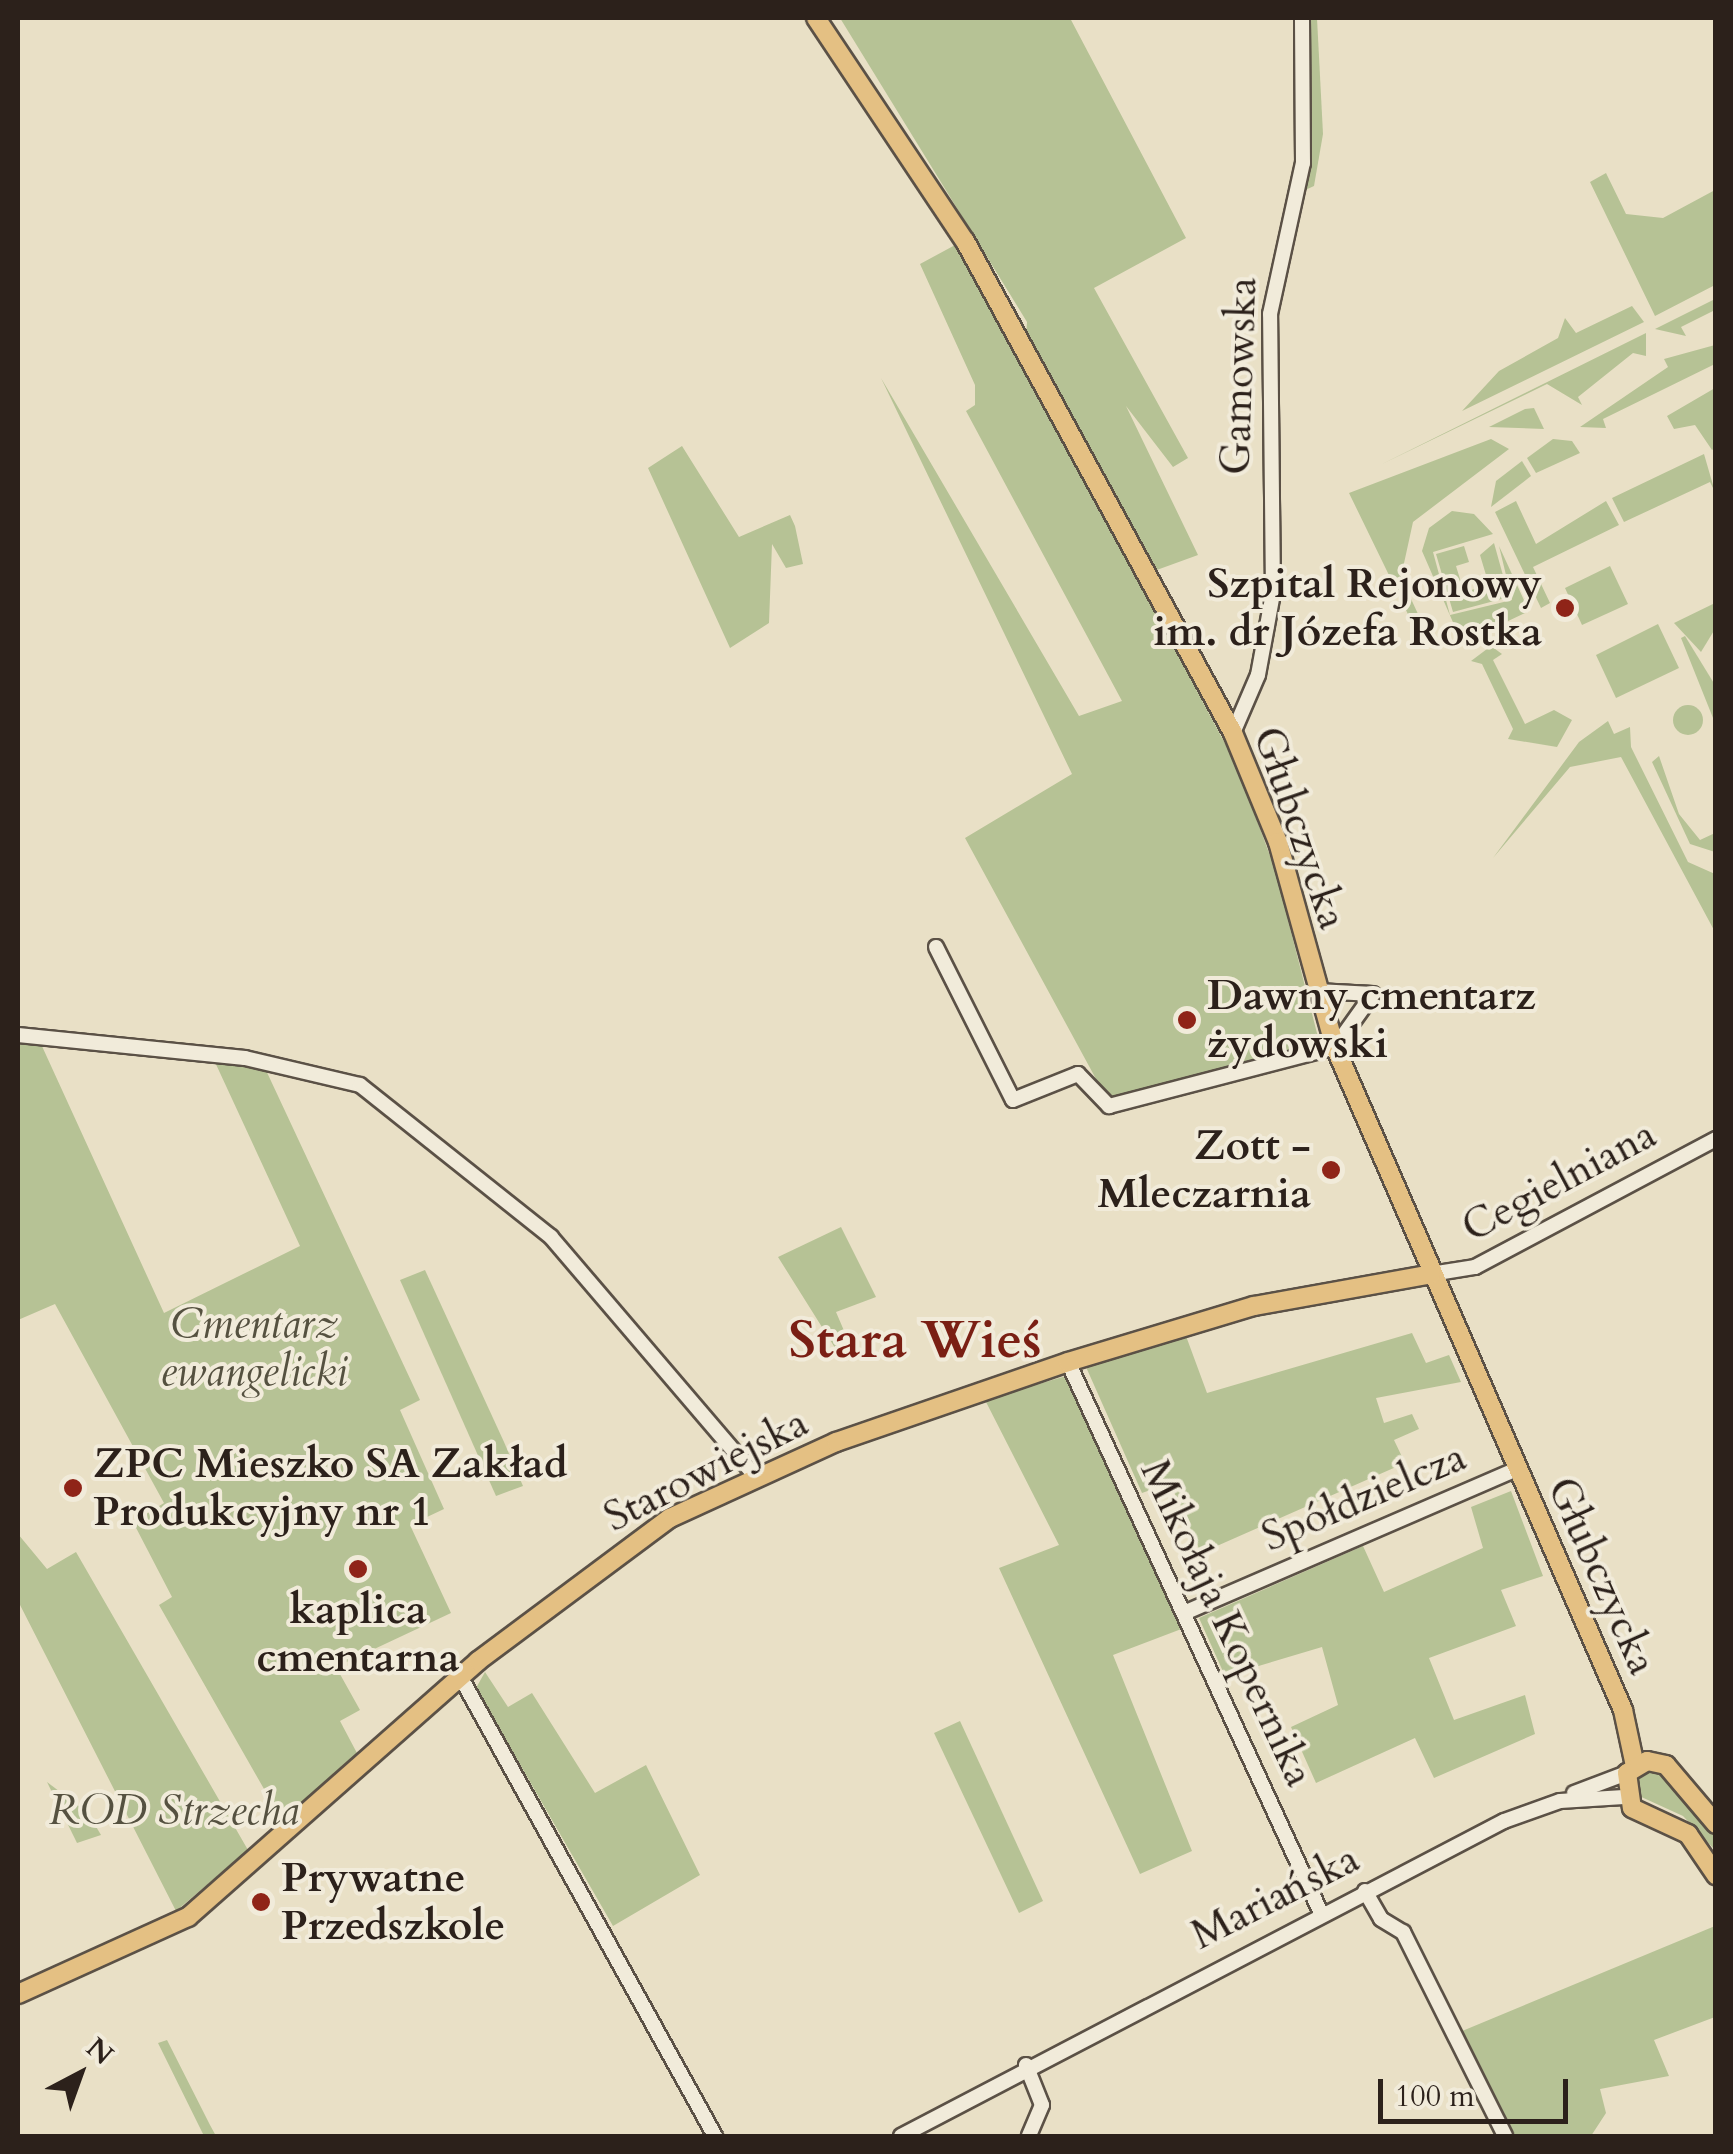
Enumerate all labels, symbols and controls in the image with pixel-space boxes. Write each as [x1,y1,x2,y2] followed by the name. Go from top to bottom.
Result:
[1210,276,1268,476] street label: Gamowska
[1153,559,1542,658] place label: Szpital Rejonowy im. dr Józefa Rostka
[1552,595,1578,621] marker: Szpital Rejonowy im. dr Józefa Rostka
[1242,720,1358,936] street label: Głubczycka
[1207,971,1536,1070] place label: Dawny cmentarz żydowski
[1176,1009,1198,1031] marker: Dawny cmentarz żydowski
[1454,1109,1664,1253] street label: Cegielniana
[1097,1121,1311,1220] place label: Zott - Mleczarnia
[1320,1159,1342,1181] marker: Zott - Mleczarnia
[161,1299,347,1398] park label: Cmentarz ewangelicki
[788,1311,1042,1373] district label: Stara Wieś
[596,1397,816,1543] street label: Starowiejska
[1254,1432,1474,1562] street label: Spółdzielcza
[93,1439,568,1538] place label: ZPC Mieszko SA Zakład Produkcyjny nr 1
[1129,1452,1325,1794] street label: Mikołaja Kopernika
[1536,1470,1668,1682] street label: Głubczycka
[62,1477,84,1499] marker: ZPC Mieszko SA Zakład Produkcyjny nr 1
[347,1558,369,1580] marker: kaplica cmentarna
[256,1585,460,1684] place label: kaplica cmentarna
[49,1786,299,1836] park label: ROD Strzecha
[1183,1833,1367,1961] street label: Mariańska
[281,1853,505,1952] place label: Prywatne Przedszkole
[250,1891,272,1913] marker: Prywatne Przedszkole
[30,2024,130,2124] north arrow
[78,2029,121,2074] text: N
[1383,2059,1573,2121] scale bar
[1395,2076,1475,2117] text: 100 m

